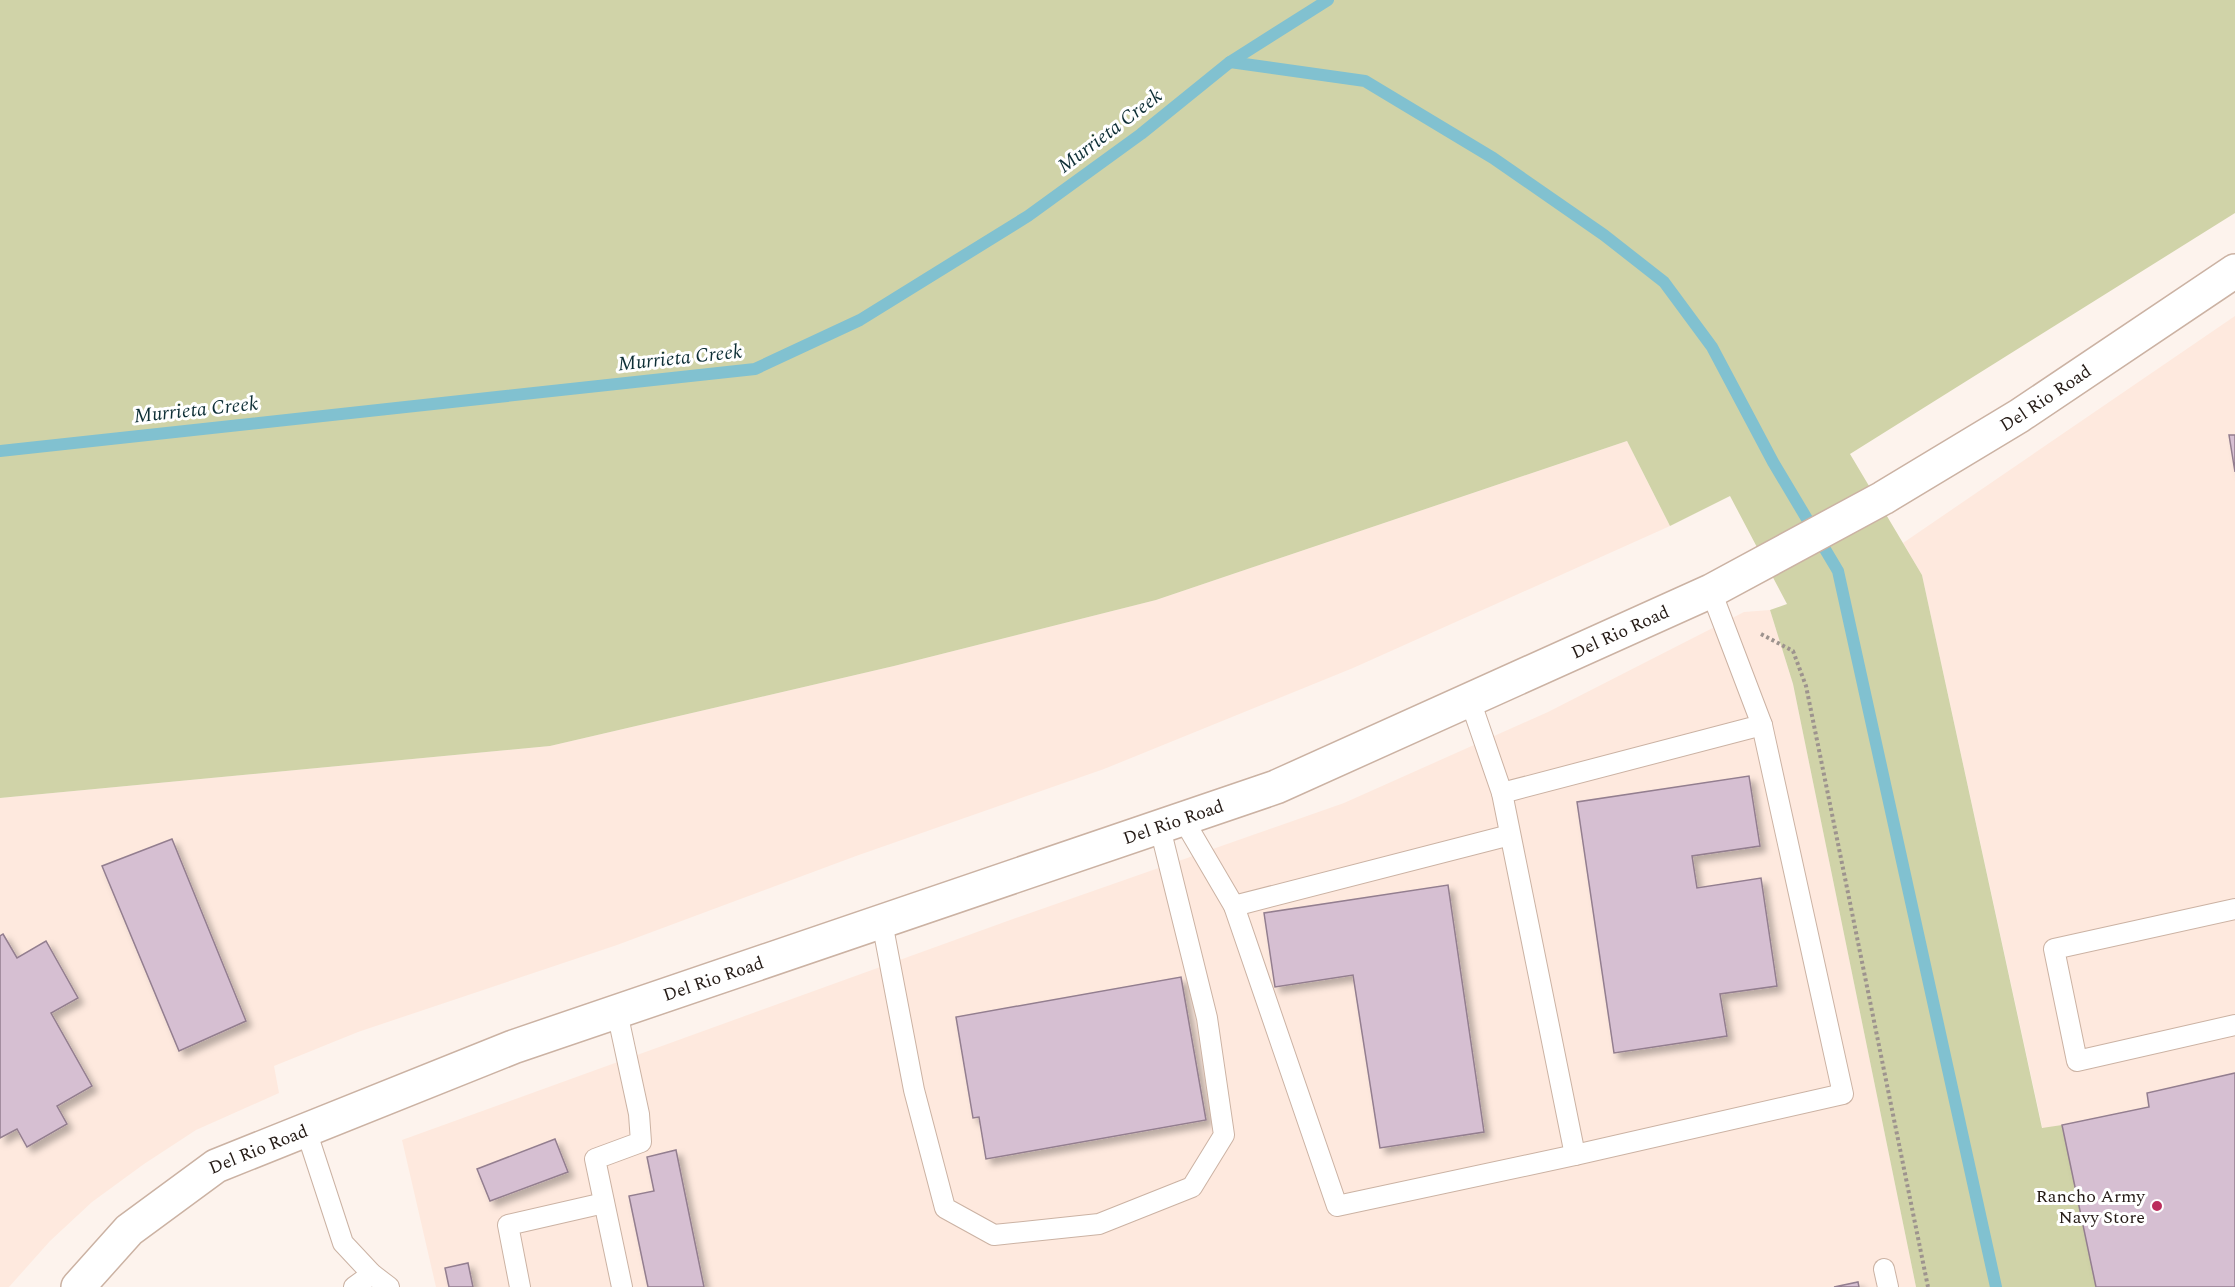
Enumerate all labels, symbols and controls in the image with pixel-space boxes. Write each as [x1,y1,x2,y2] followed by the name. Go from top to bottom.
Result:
[1051,81,1169,181] water label: Murrieta Creek
[616,336,744,379] water label: Murrieta Creek
[1995,358,2097,438] street label: Del Rio Road
[132,388,260,431] water label: Murrieta Creek
[1567,598,1673,666] street label: Del Rio Road
[1119,792,1227,852] street label: Del Rio Road
[659,949,767,1008] street label: Del Rio Road
[205,1117,312,1181] street label: Del Rio Road
[2036,1183,2146,1231] place label: Rancho Army Navy Store
[2150,1199,2164,1213] marker: Rancho Army Navy Store

